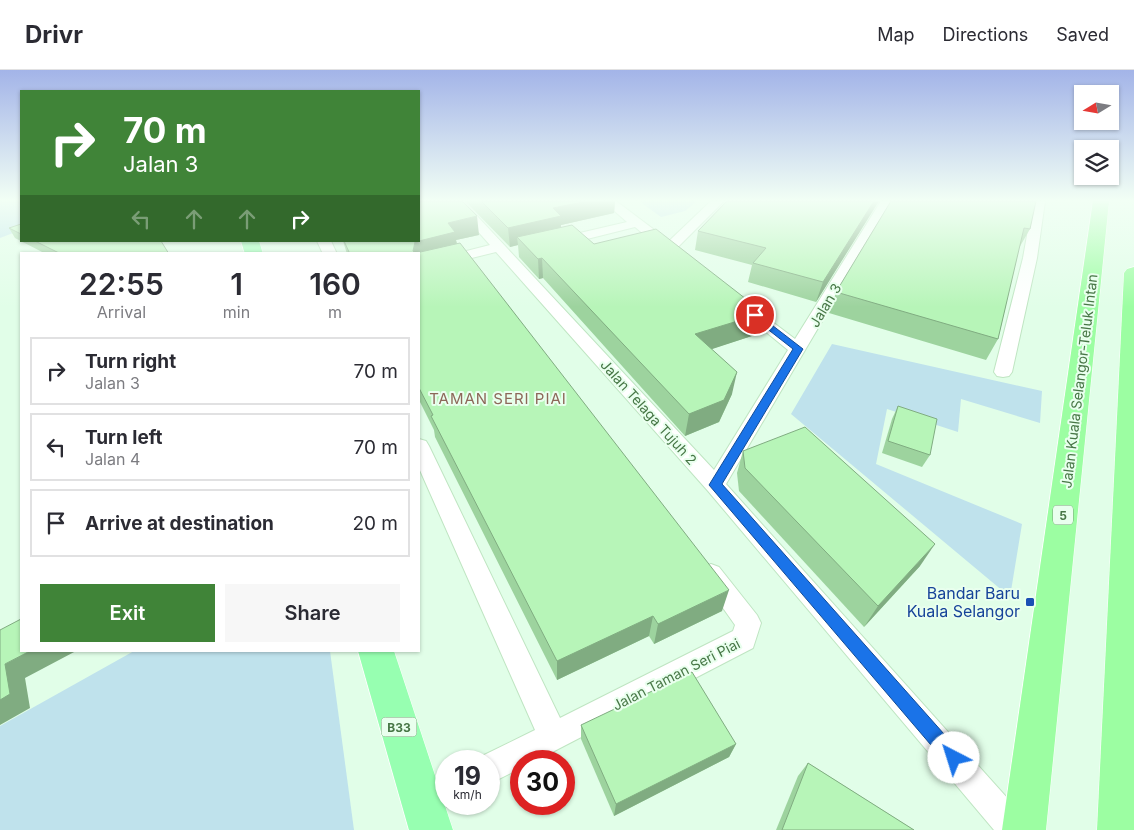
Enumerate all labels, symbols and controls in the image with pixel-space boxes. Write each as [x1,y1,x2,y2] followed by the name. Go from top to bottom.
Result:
[25,20,83,49] text: Drivr
[877,24,915,45] text: Map
[943,24,1028,45] text: Directions
[1056,24,1109,45] text: Saved
[1074,85,1119,130] north arrow
[1074,85,1119,185] map controls
[123,109,207,151] text: 70 m
[40,110,105,175] icon: right
[1074,140,1119,185] button: layers
[123,151,198,177] text: Jalan 3
[127,205,155,233] icon: left
[180,205,208,233] icon: ahead
[233,205,261,233] icon: ahead
[286,205,314,233] icon: right
[79,266,164,302] text: 22:55
[230,266,243,302] text: 1
[309,266,361,302] text: 160
[1057,273,1101,489] street label: Jalan Kuala Selangor-Teluk Intan
[805,280,845,330] street label: Jalan 3
[734,294,776,336] pin
[741,301,769,329] icon: arrive
[97,302,146,322] text: Arrival
[223,302,250,322] text: min
[328,302,342,322] text: m
[85,350,176,373] text: Turn right
[597,356,701,468] street label: Jalan Telaga Tujuh 2
[42,357,70,385] icon: right
[354,360,398,383] text: 70 m
[85,373,140,393] text: Jalan 3
[429,389,567,408] district label: TAMAN SERI PIAI
[85,426,163,449] text: Turn left
[42,433,70,461] icon: left
[354,436,398,459] text: 70 m
[85,449,140,469] text: Jalan 4
[1053,506,1073,524] road number: 5
[42,509,70,537] icon: arrive
[85,512,274,535] text: Arrive at destination
[352,512,398,535] text: 20 m
[907,583,1020,621] place label: Bandar Baru Kuala Selangor
[40,584,215,642] button: Exit
[225,584,400,642] button: Share
[1024,596,1036,608] marker: Bandar Baru Kuala Selangor
[609,634,743,714] street label: Jalan Taman Seri Piai
[382,718,416,736] road number: B33
[927,731,979,783] position arrow
[510,750,575,815] speed limit sign: 30
[454,761,481,791] text: 19
[453,787,482,802] text: km/h

